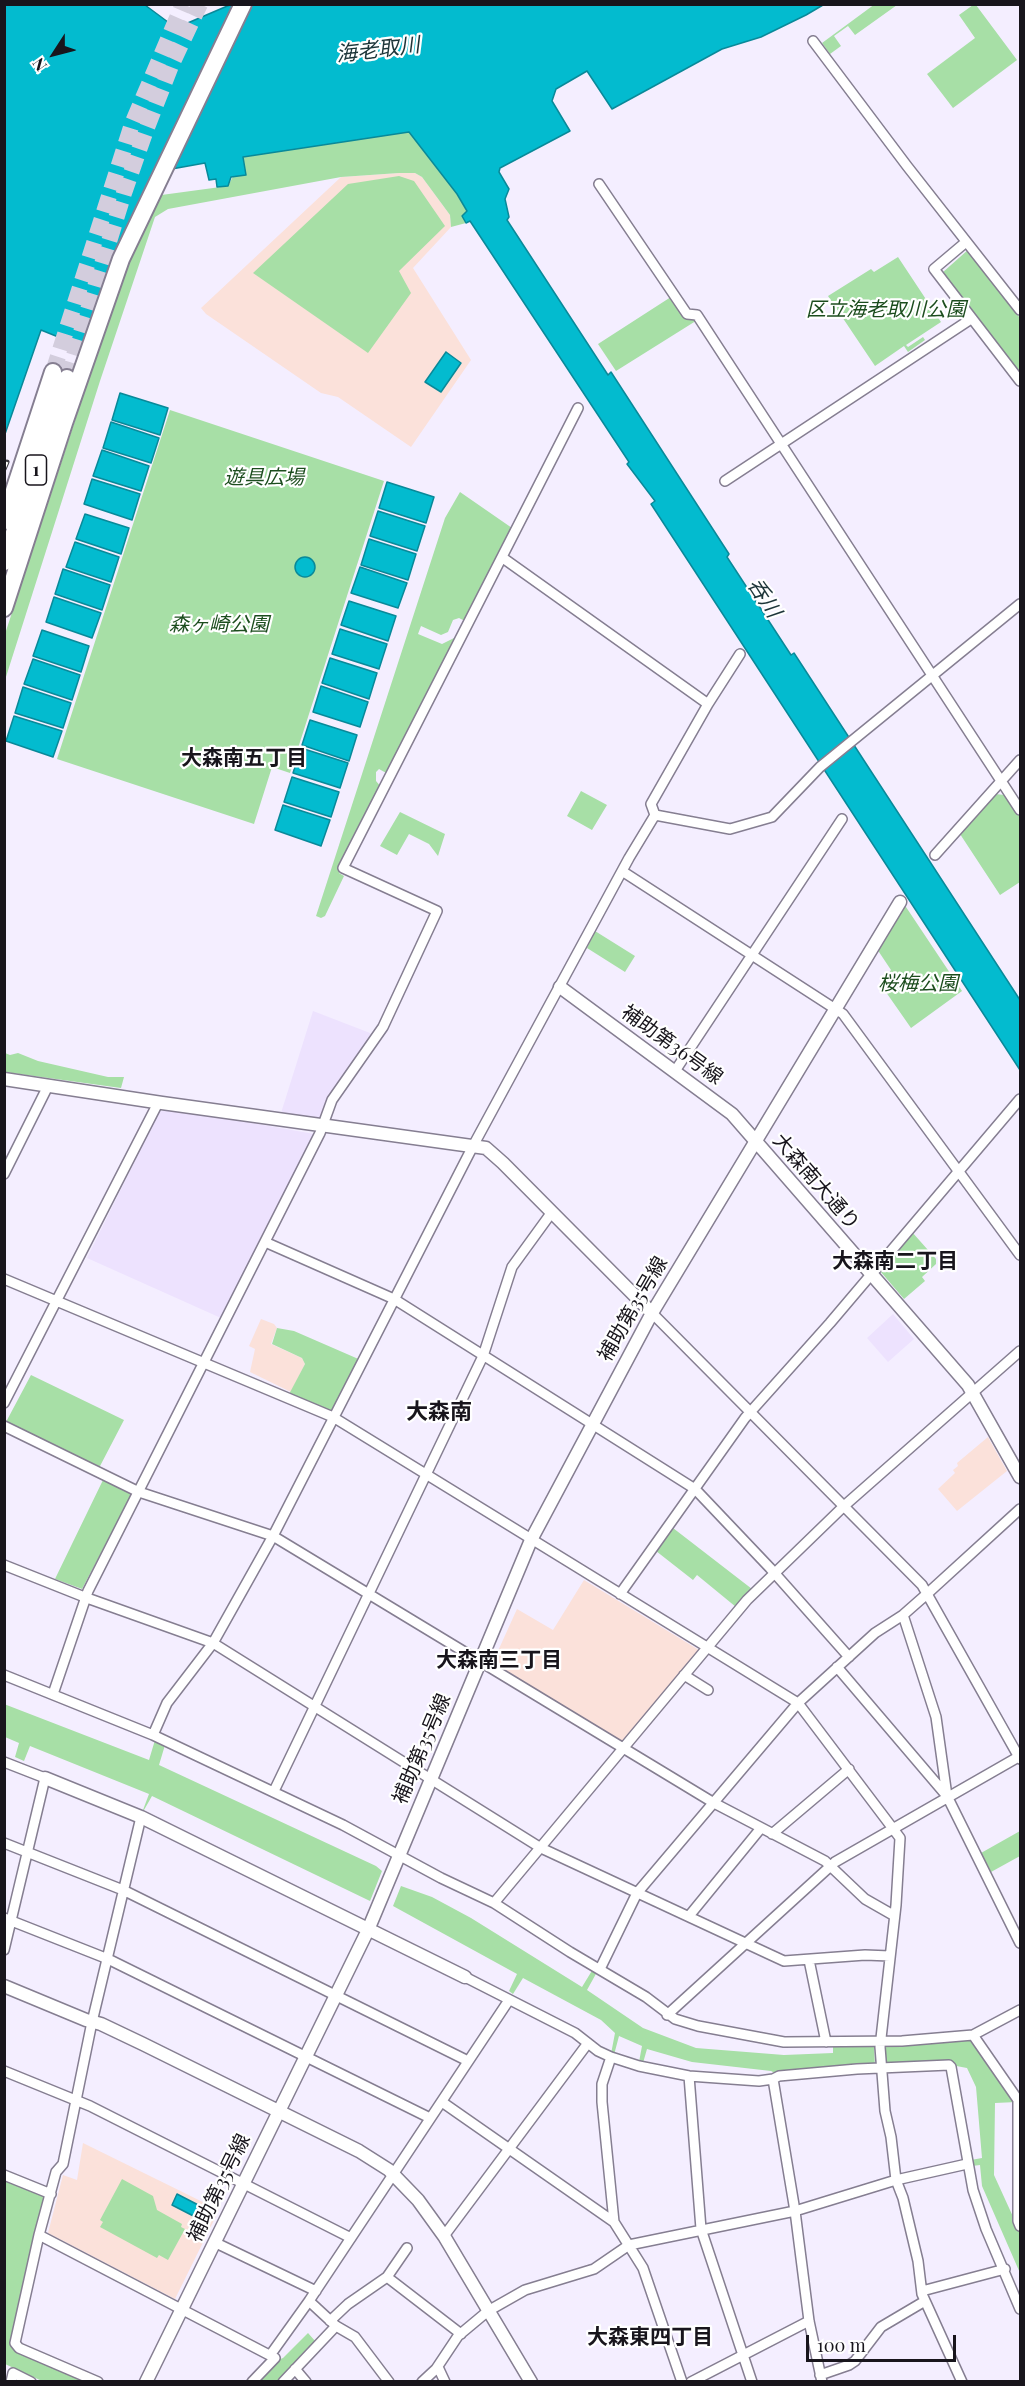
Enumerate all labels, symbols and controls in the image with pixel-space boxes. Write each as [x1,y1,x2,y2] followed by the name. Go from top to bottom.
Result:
[24,24,84,84] north arrow
[335,32,421,68] water label: 海老取川
[27,54,51,76] text: N
[806,298,966,322] park label: 区立海老取川公園
[26,455,46,485] road number: 1
[224,466,304,490] park label: 遊具広場
[742,574,786,622] water label: 呑川
[169,613,269,637] park label: 森ヶ崎公園
[181,745,307,771] district label: 大森南五丁目
[878,972,958,996] park label: 桜梅公園
[617,1000,727,1090] street label: 補助第36号線
[768,1129,864,1235] street label: 大森南大通り
[832,1248,958,1274] district label: 大森南二丁目
[593,1252,673,1366] street label: 補助第35号線
[406,1399,472,1425] district label: 大森南
[436,1647,562,1673] district label: 大森南三丁目
[388,1690,456,1808] street label: 補助第35号線
[182,2130,256,2246] street label: 補助第35号線
[809,2323,959,2361] scale bar
[587,2324,713,2350] district label: 大森東四丁目
[817,2333,866,2357] text: 100 m

